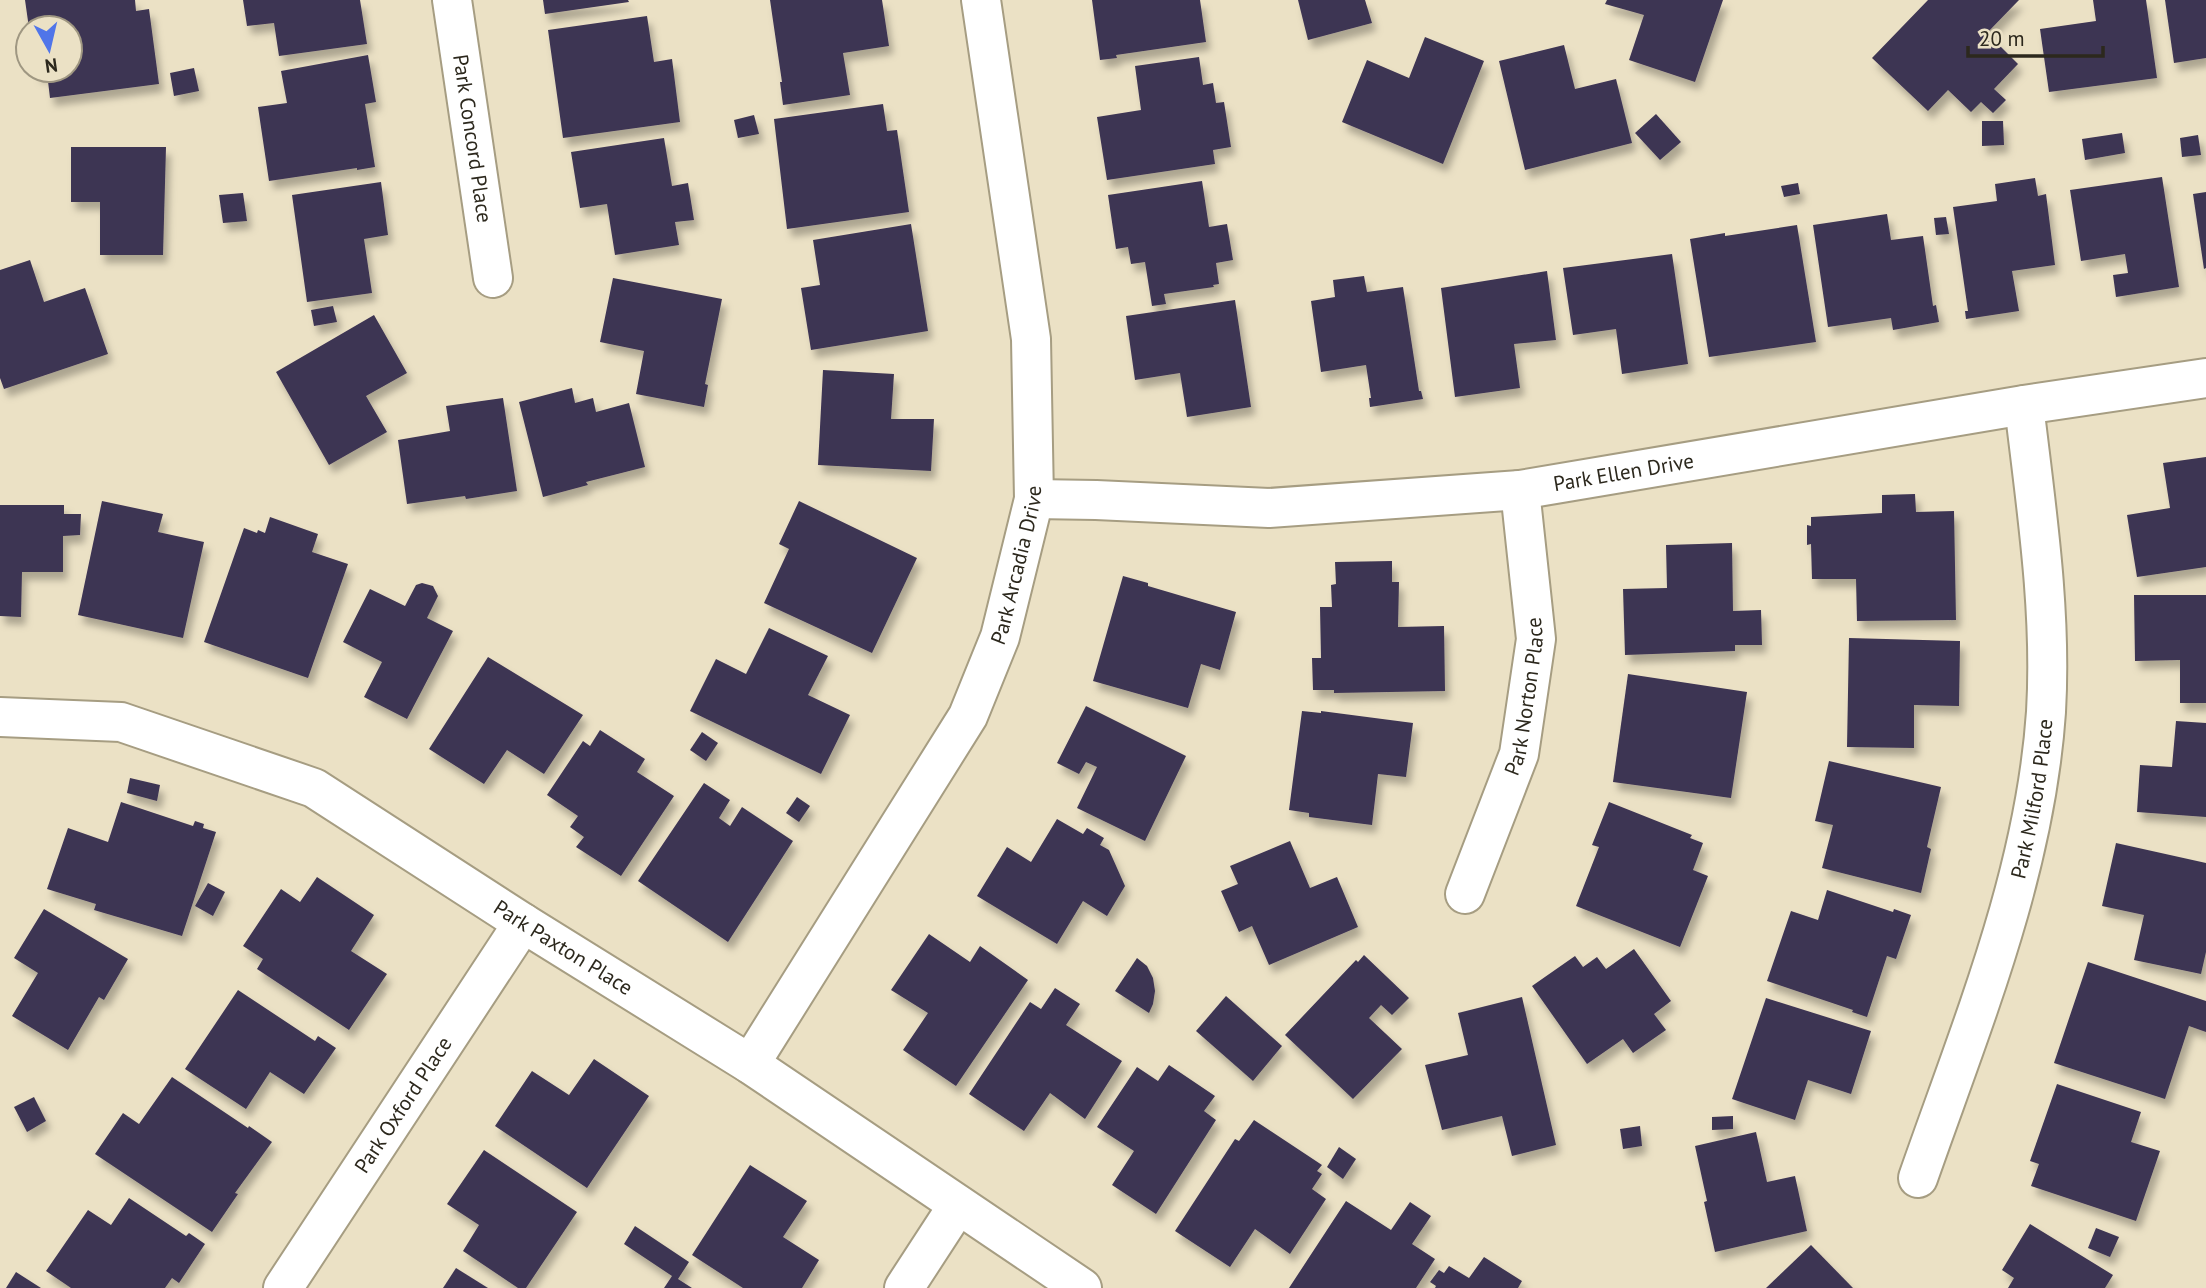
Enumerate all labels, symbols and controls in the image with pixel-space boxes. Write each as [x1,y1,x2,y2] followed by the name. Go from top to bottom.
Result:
[14,14,84,84] north arrow
[1968,14,2103,58] scale bar
[1979,25,2025,52] text: 20 m
[447,52,499,224] street label: Park Concord Place
[44,53,59,79] text: N
[1551,447,1696,497] street label: Park Ellen Drive
[984,486,1047,648] street label: Park Arcadia Drive
[1498,616,1549,779] street label: Park Norton Place
[2004,718,2058,881] street label: Park Milford Place
[489,894,638,1001] street label: Park Paxton Place
[348,1031,458,1178] street label: Park Oxford Place

